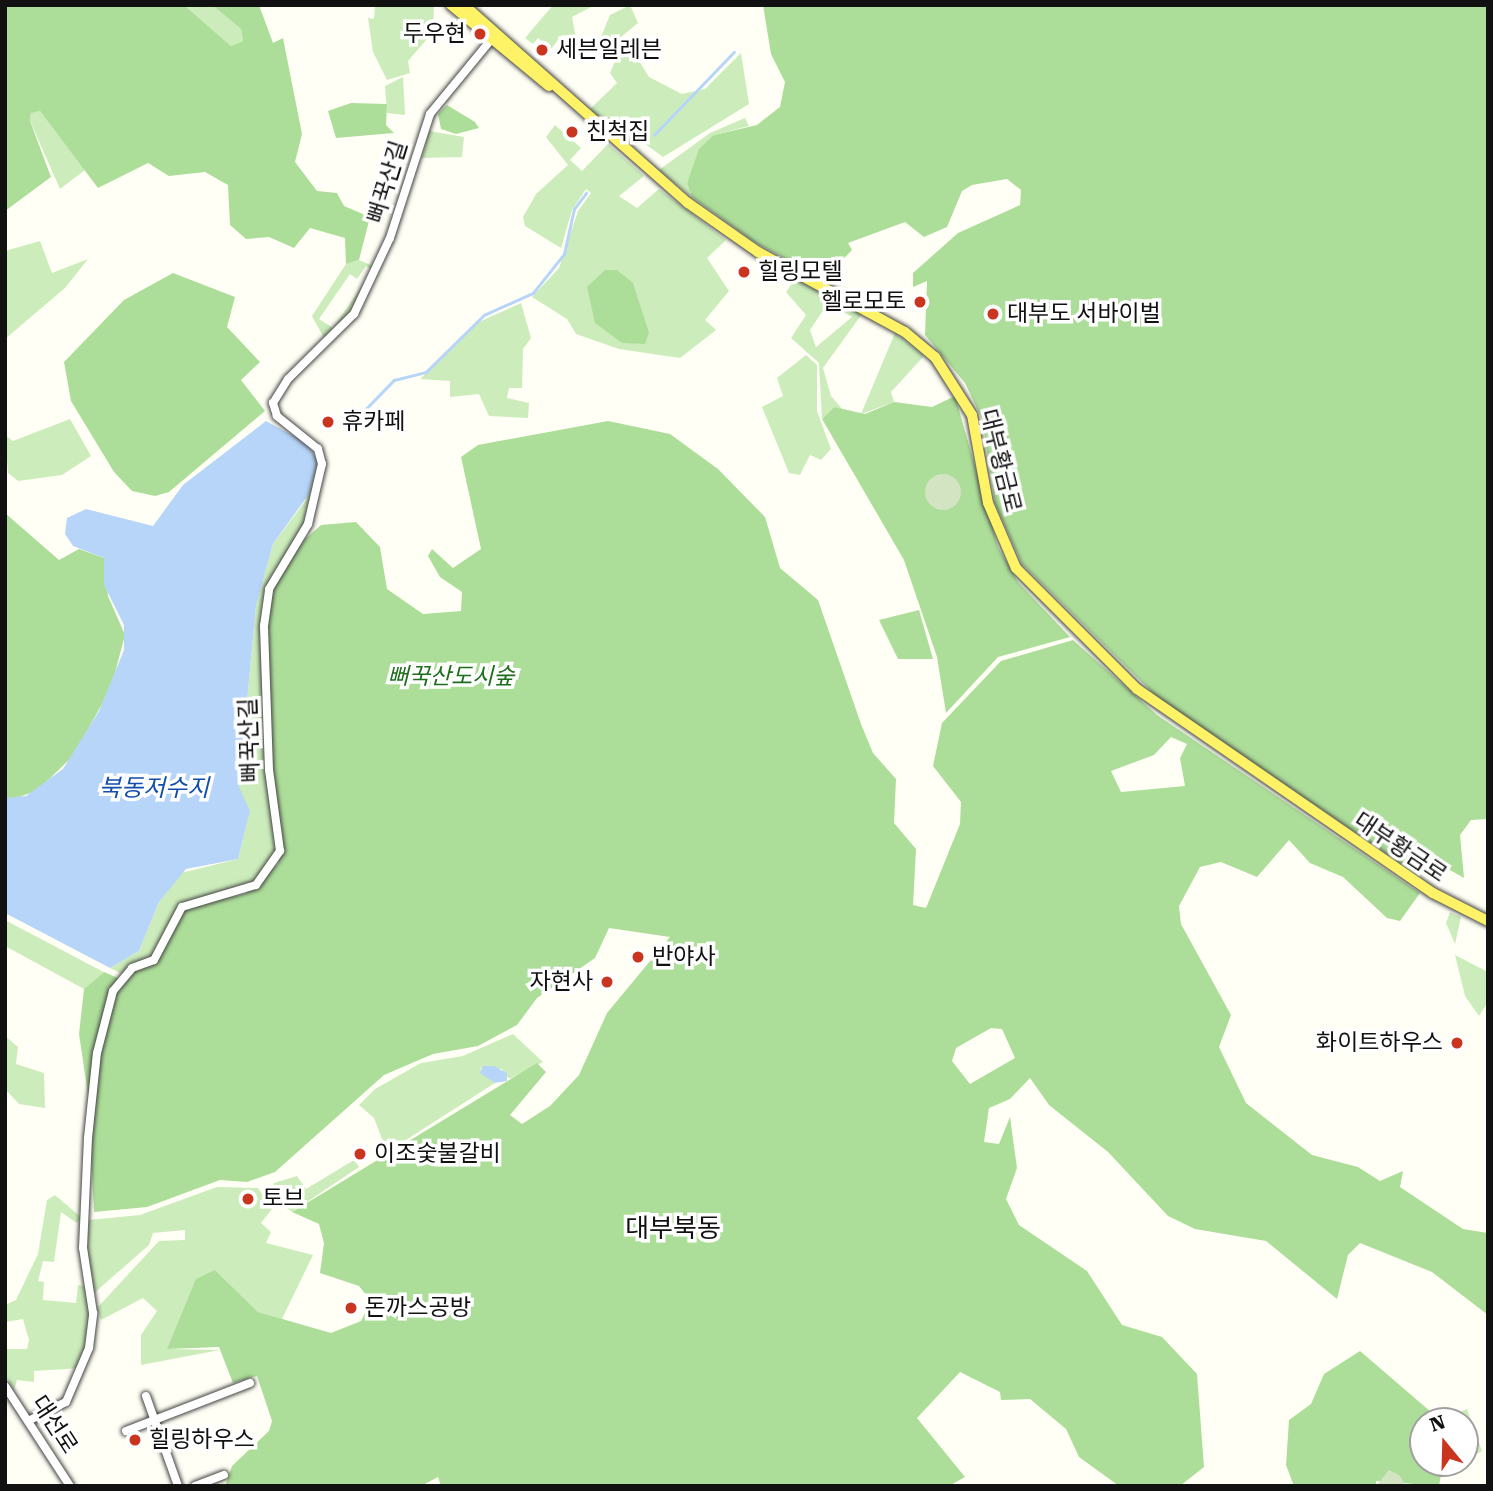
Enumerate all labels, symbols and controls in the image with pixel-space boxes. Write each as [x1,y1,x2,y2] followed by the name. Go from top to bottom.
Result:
[403,20,466,48] place label: 두우현
[472,26,488,42] marker: 두우현
[556,36,662,64] place label: 세븐일레븐
[534,42,550,58] marker: 세븐일레븐
[586,118,649,146] place label: 친척집
[564,124,580,140] marker: 친척집
[362,137,414,227] street label: 뻐꾹산길
[758,258,843,286] place label: 힐링모텔
[736,264,752,280] marker: 힐링모텔
[821,288,906,316] place label: 헬로모토
[912,294,928,310] marker: 헬로모토
[1007,300,1161,328] place label: 대부도 서바이벌
[985,306,1001,322] marker: 대부도 서바이벌
[974,406,1026,516] street label: 대부황금로
[342,408,405,436] place label: 휴카페
[320,414,336,430] marker: 휴카페
[388,663,514,691] park label: 뻐꾹산도시숲
[235,697,265,783] street label: 뻐꾹산길
[99,775,209,803] water label: 북동저수지
[1348,807,1452,889] street label: 대부황금로
[652,943,715,971] place label: 반야사
[630,949,646,965] marker: 반야사
[530,968,593,996] place label: 자현사
[599,974,615,990] marker: 자현사
[1316,1029,1443,1057] place label: 화이트하우스
[1449,1035,1465,1051] marker: 화이트하우스
[374,1140,501,1168] place label: 이조숯불갈비
[352,1146,368,1162] marker: 이조숯불갈비
[262,1185,304,1213] place label: 토브
[240,1191,256,1207] marker: 토브
[625,1213,721,1245] district label: 대부북동
[365,1294,471,1322] place label: 돈까스공방
[343,1300,359,1316] marker: 돈까스공방
[25,1391,83,1459] street label: 대선로
[1409,1407,1479,1477] north arrow
[1427,1410,1448,1437] text: N
[149,1426,255,1454] place label: 힐링하우스
[127,1432,143,1448] marker: 힐링하우스

